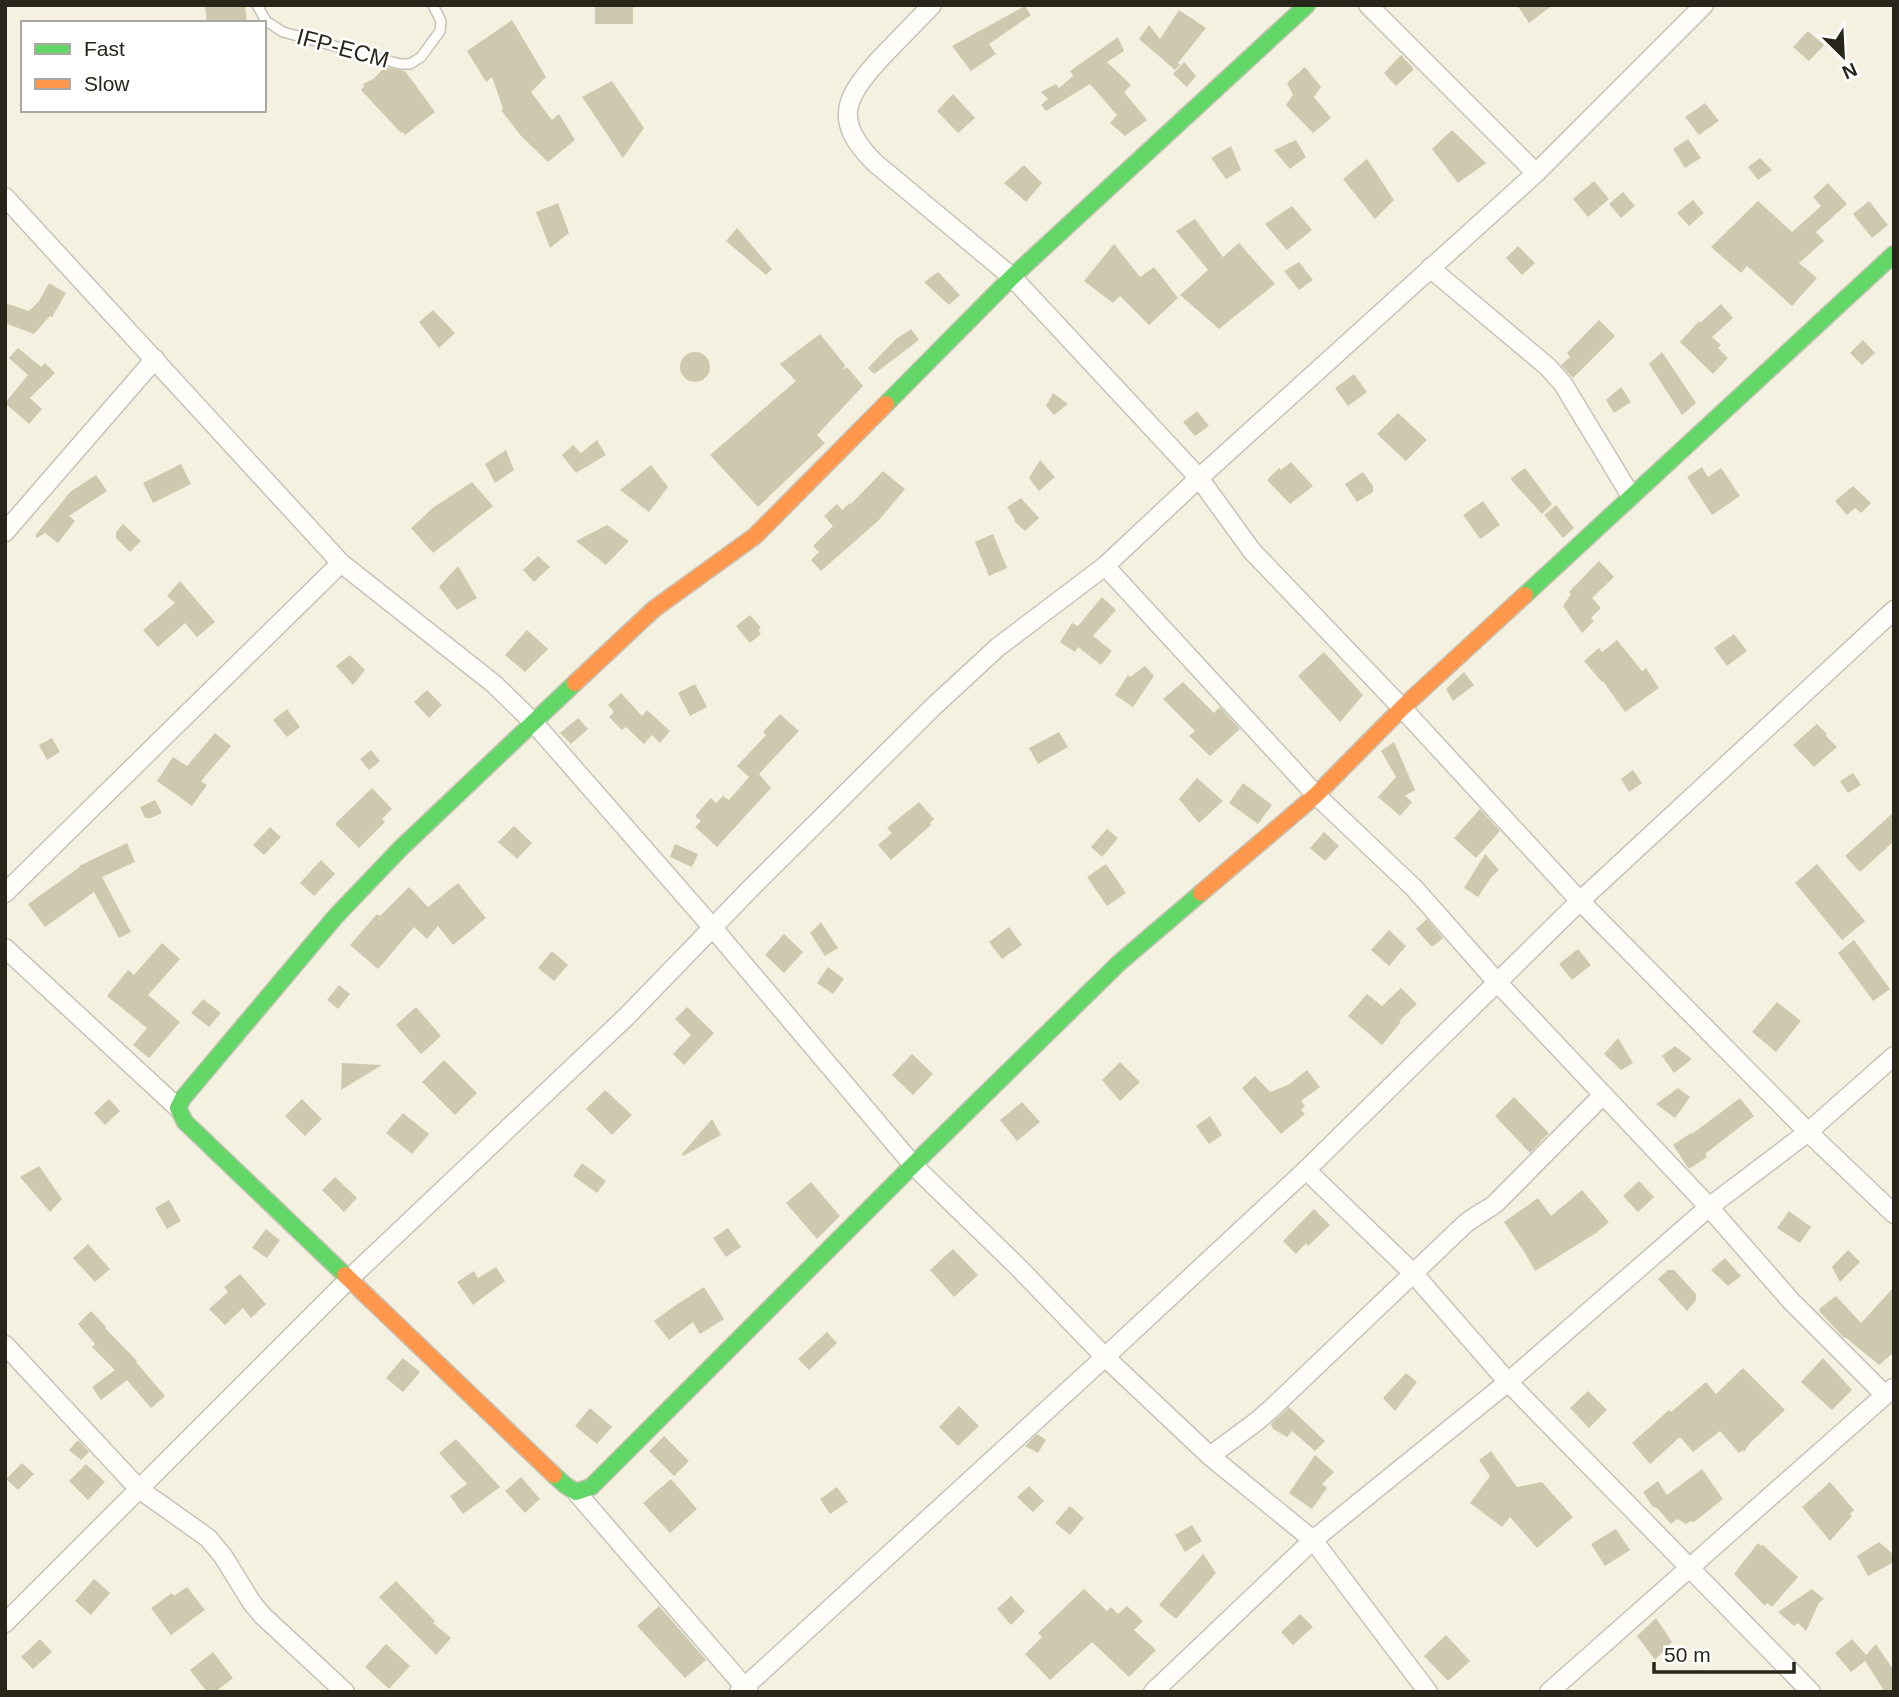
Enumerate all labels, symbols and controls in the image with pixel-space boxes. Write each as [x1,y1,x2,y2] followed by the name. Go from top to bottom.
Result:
[21,21,266,112] legend
[1808,21,1878,91] north arrow
[294,23,392,73] street label: IFP-ECM
[84,37,125,60] text: Fast
[1839,59,1860,83] text: N
[84,72,130,95] text: Slow
[1654,1630,1794,1674] scale bar
[1664,1643,1711,1666] text: 50 m

